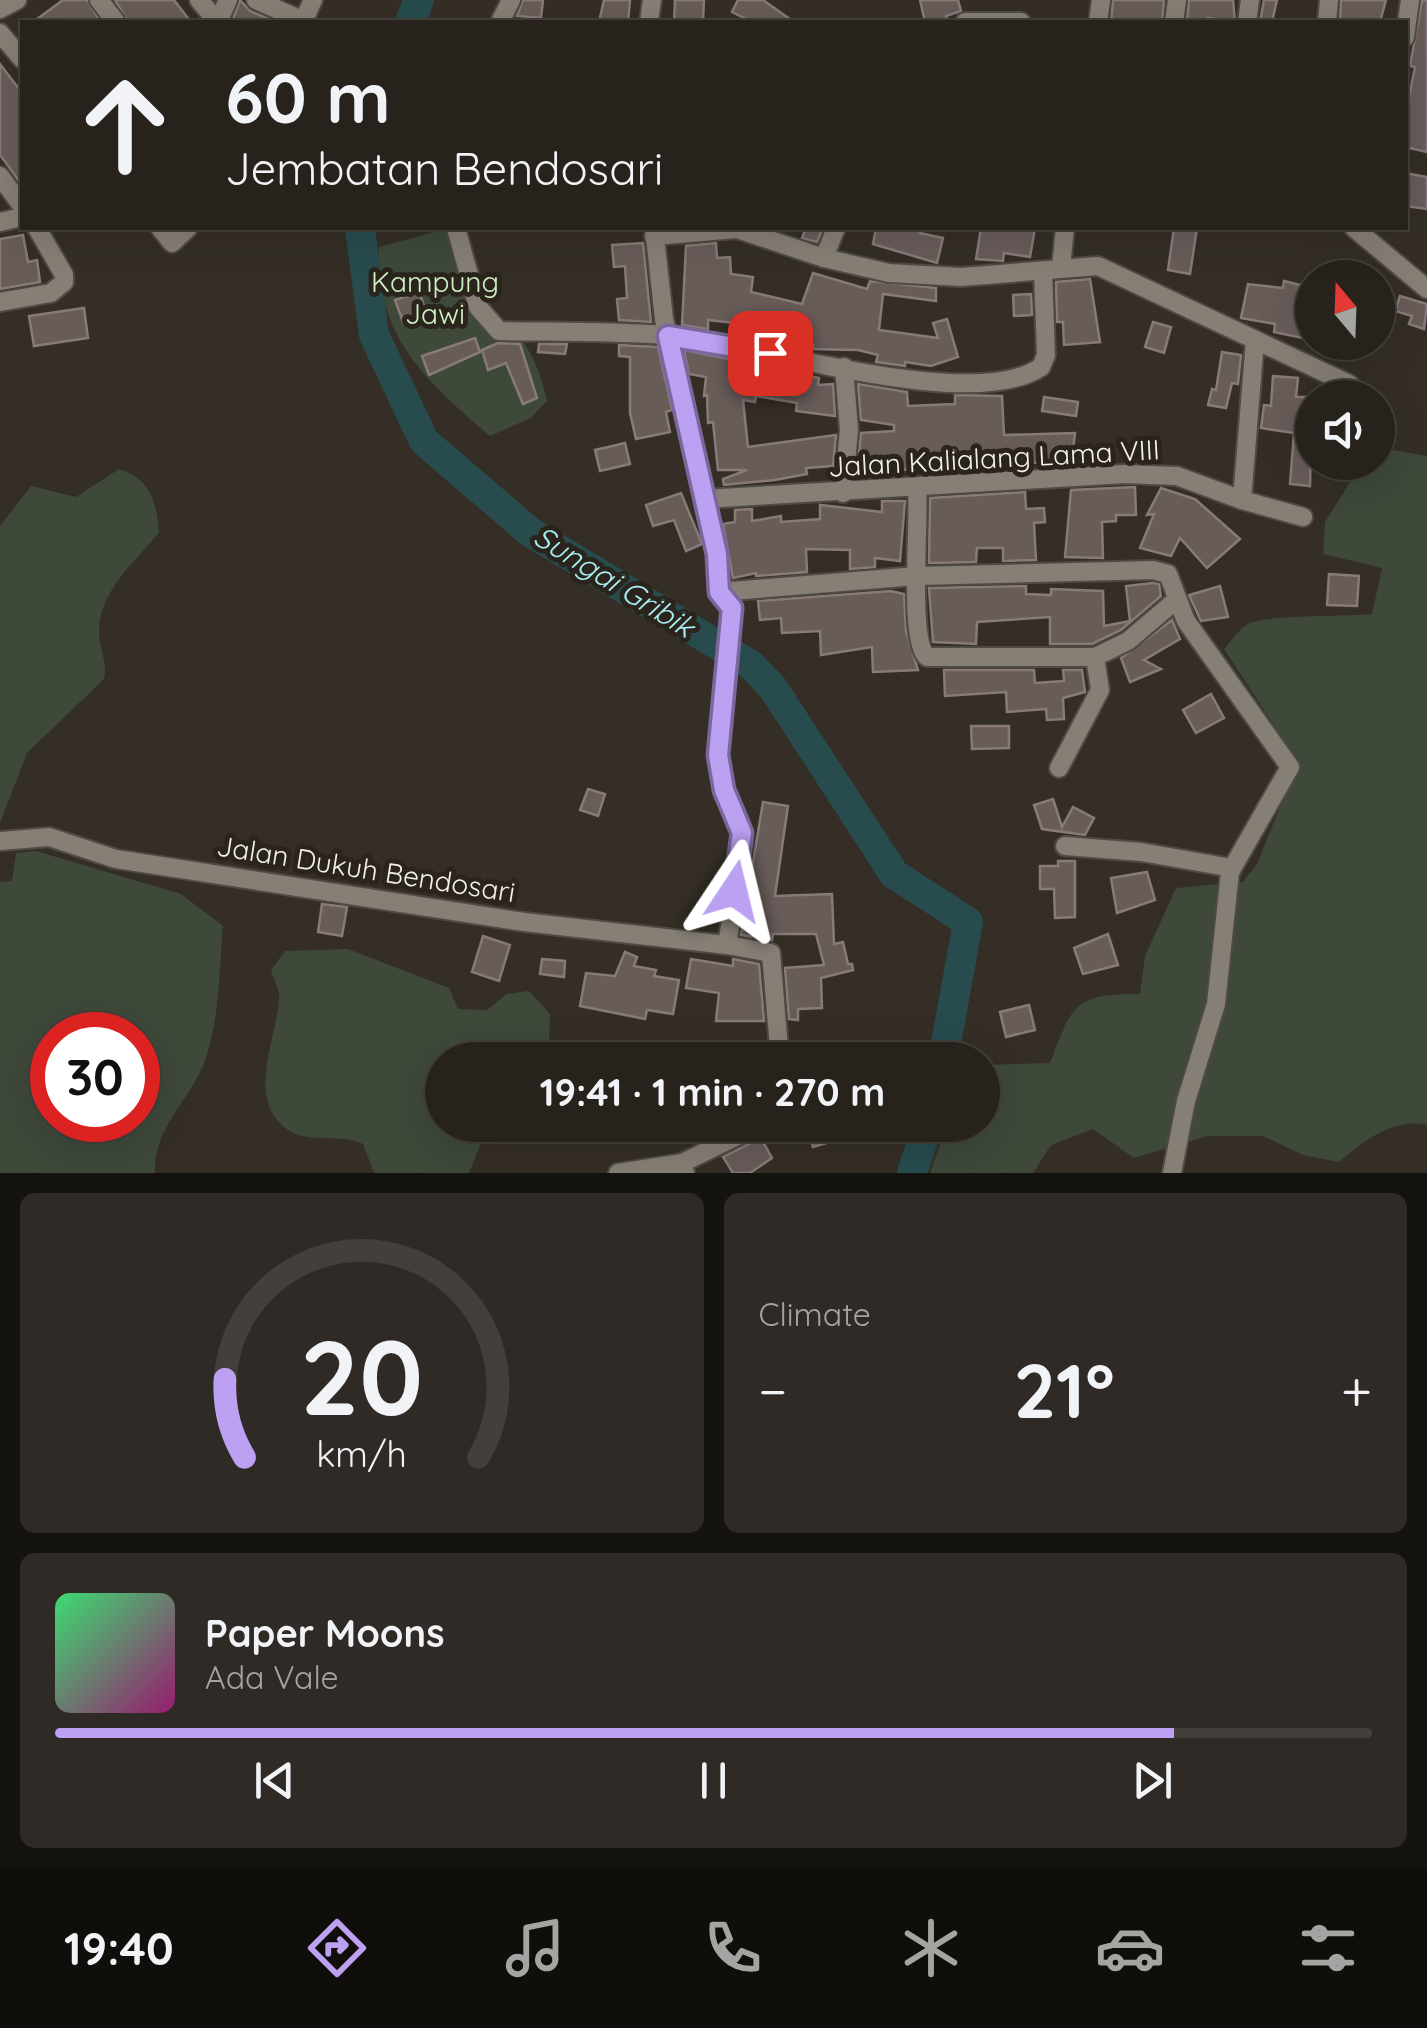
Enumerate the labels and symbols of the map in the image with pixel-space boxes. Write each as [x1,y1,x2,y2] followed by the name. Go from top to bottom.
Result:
[1295,260,1395,360] north arrow
[371,264,499,331] park label: Kampung Jawi
[728,311,813,396] pin
[827,431,1161,484] street label: Jalan Kalialang Lama VIII
[527,517,704,647] water label: Sungai Gribik
[214,828,518,909] street label: Jalan Dukuh Bendosari
[682,839,786,943] position arrow
[30,1012,160,1142] speed limit sign: 30

